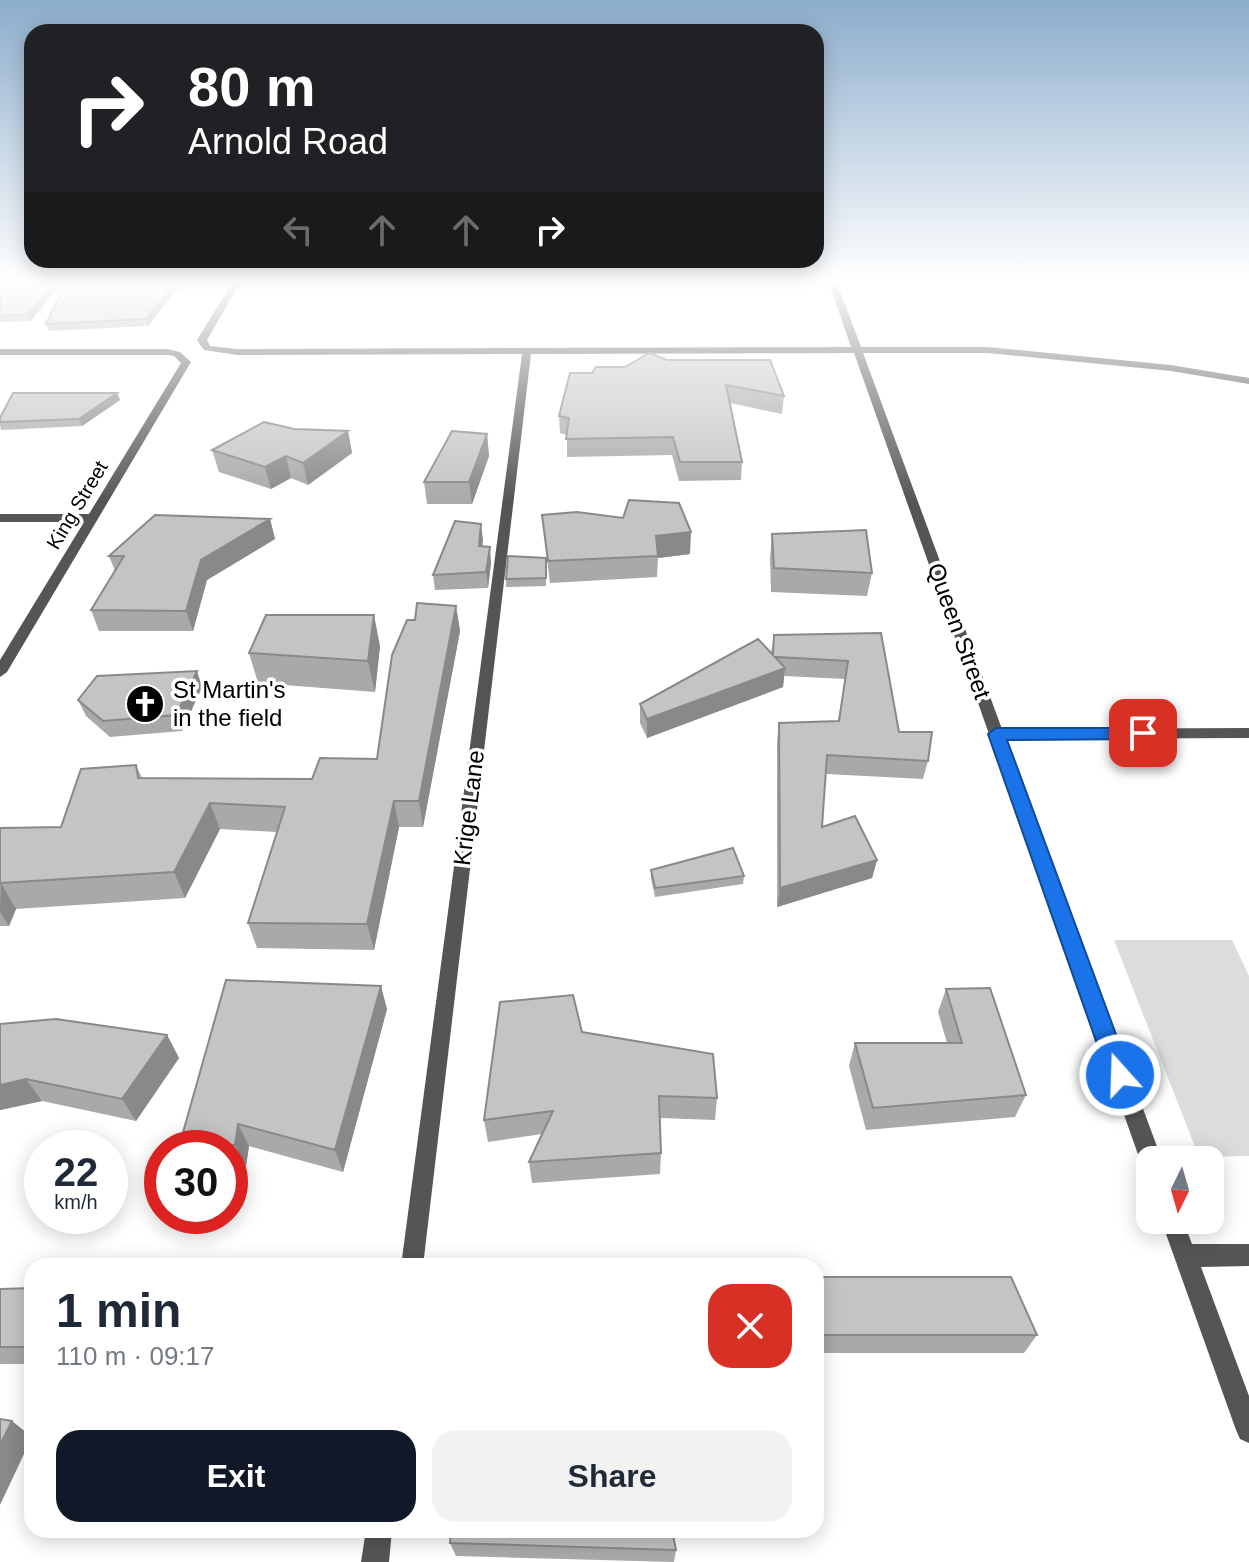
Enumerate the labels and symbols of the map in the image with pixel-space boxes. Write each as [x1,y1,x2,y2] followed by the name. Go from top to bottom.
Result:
[42,457,112,553] street label: King Street
[922,559,997,703] street label: Queen Street
[173,676,286,731] place label: St Martin's in the field
[124,683,166,725] church icon: St Martin's in the field
[1109,699,1177,767] pin
[448,749,489,867] street label: Krige Lane
[1078,1033,1162,1117] position arrow
[144,1130,248,1234] speed limit sign: 30
[1136,1146,1224,1234] north arrow

